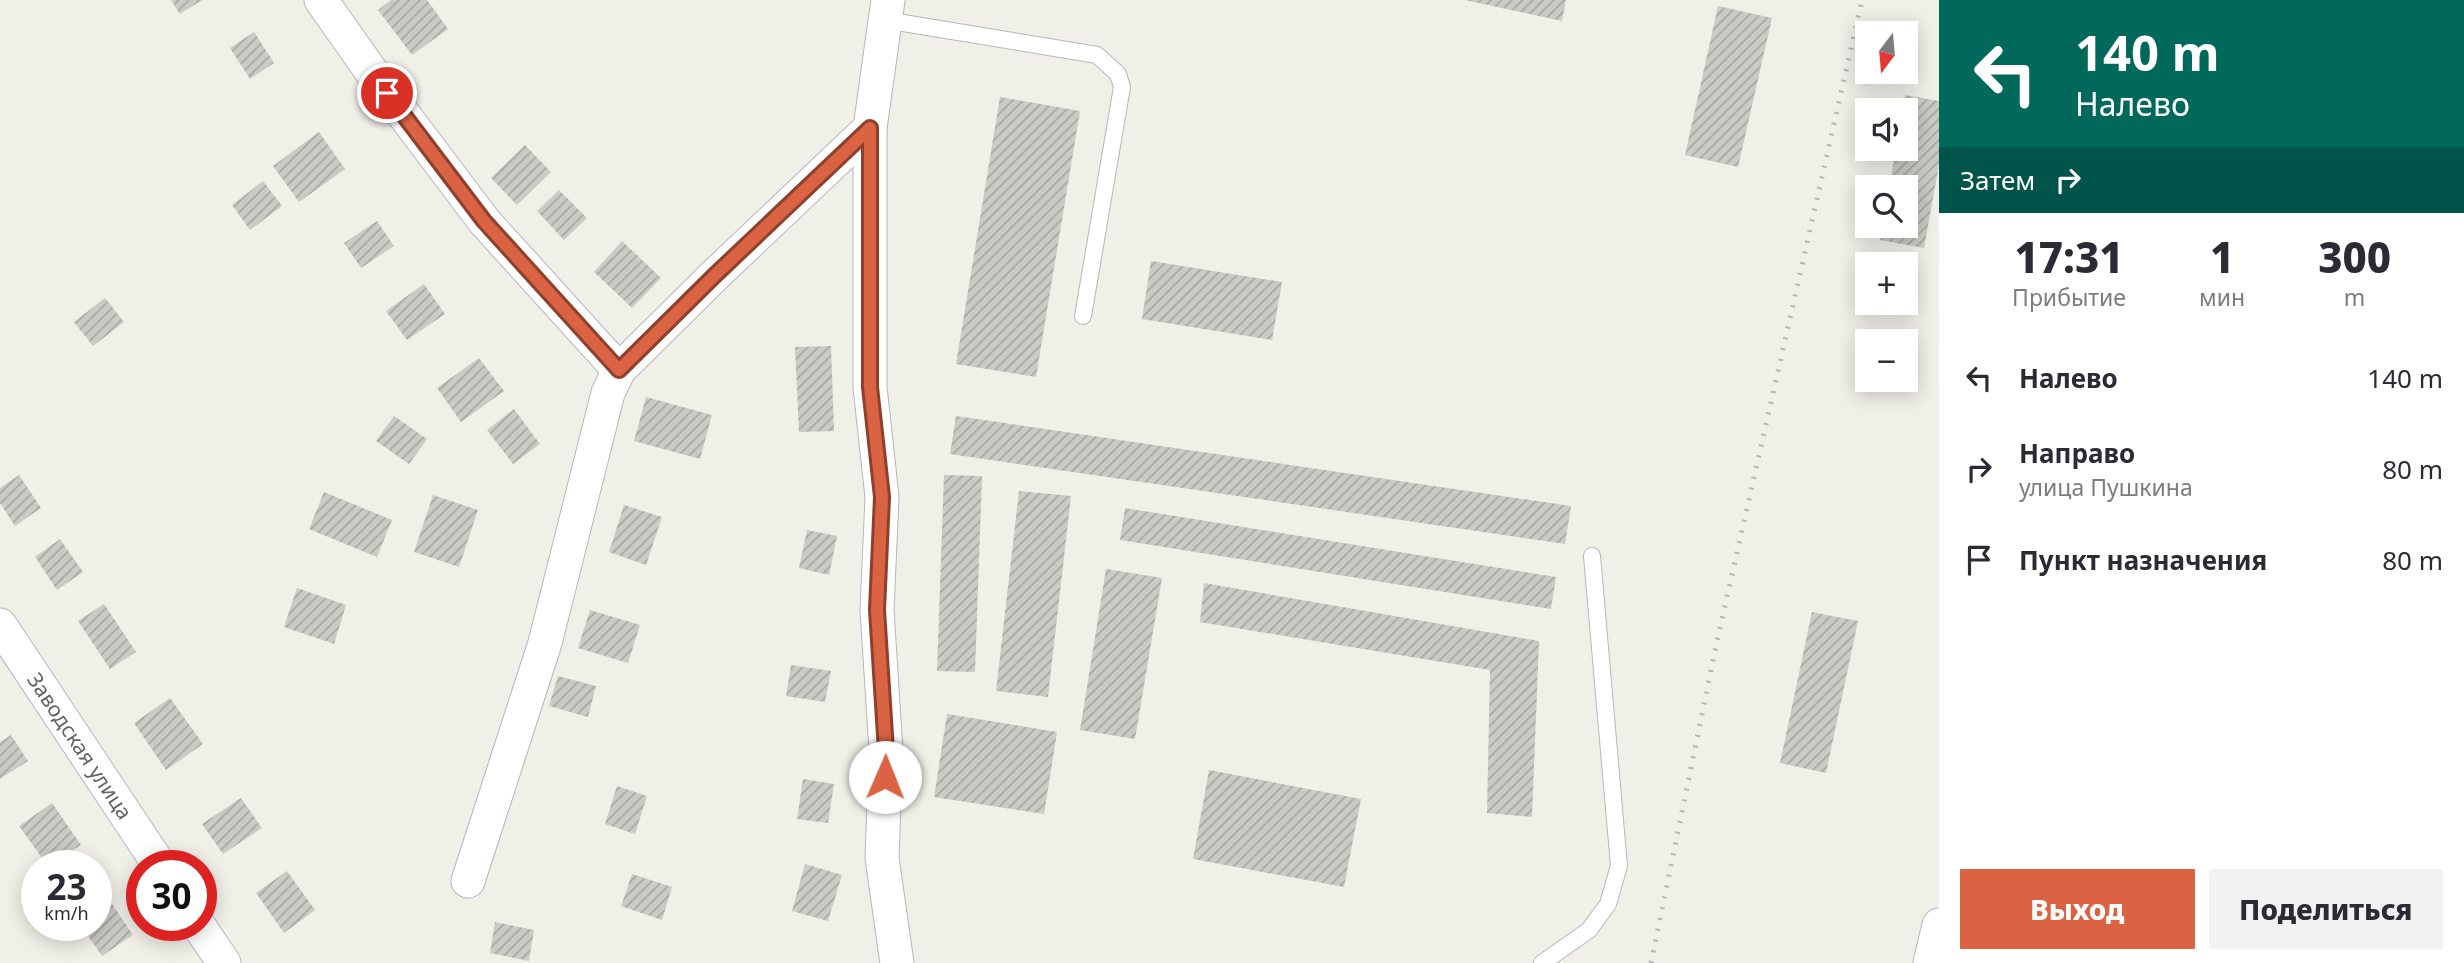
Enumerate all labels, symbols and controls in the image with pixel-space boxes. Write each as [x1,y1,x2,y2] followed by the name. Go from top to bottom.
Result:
[2075,19,2220,85] text: 140 m
[1855,21,1918,84] north arrow
[1855,21,1918,392] map controls
[1960,28,2051,119] icon: left
[357,63,417,123] pin
[368,74,406,112] icon: arrive
[2075,82,2190,125] text: Налево
[1855,98,1918,161] button: sound
[2049,161,2087,199] icon: right
[1960,162,2035,198] text: Затем
[1855,175,1918,238] button: search
[2014,228,2124,285] text: 17:31
[2210,228,2234,285] text: 1
[2318,228,2391,285] text: 300
[1855,252,1918,315] button: +
[2012,281,2126,313] text: Прибытие
[2199,281,2245,313] text: мин
[2344,281,2365,313] text: m
[1855,329,1918,392] button: −
[1960,359,1998,397] icon: left
[2019,360,2118,396] text: Налево
[2367,360,2443,396] text: 140 m
[2019,435,2135,471] text: Направо
[1960,450,1998,488] icon: right
[2382,451,2443,487] text: 80 m
[2019,471,2193,503] text: улица Пушкина
[1960,541,1998,579] icon: arrive
[2019,542,2267,578] text: Пункт назначения
[2382,542,2443,578] text: 80 m
[21,667,139,825] street label: Заводская улица
[848,740,922,814] position arrow
[126,850,217,941] speed limit sign: 30
[46,863,87,910] text: 23
[1960,869,2195,949] button: Выход
[2209,869,2443,949] button: Поделиться
[44,901,89,925] text: km/h

